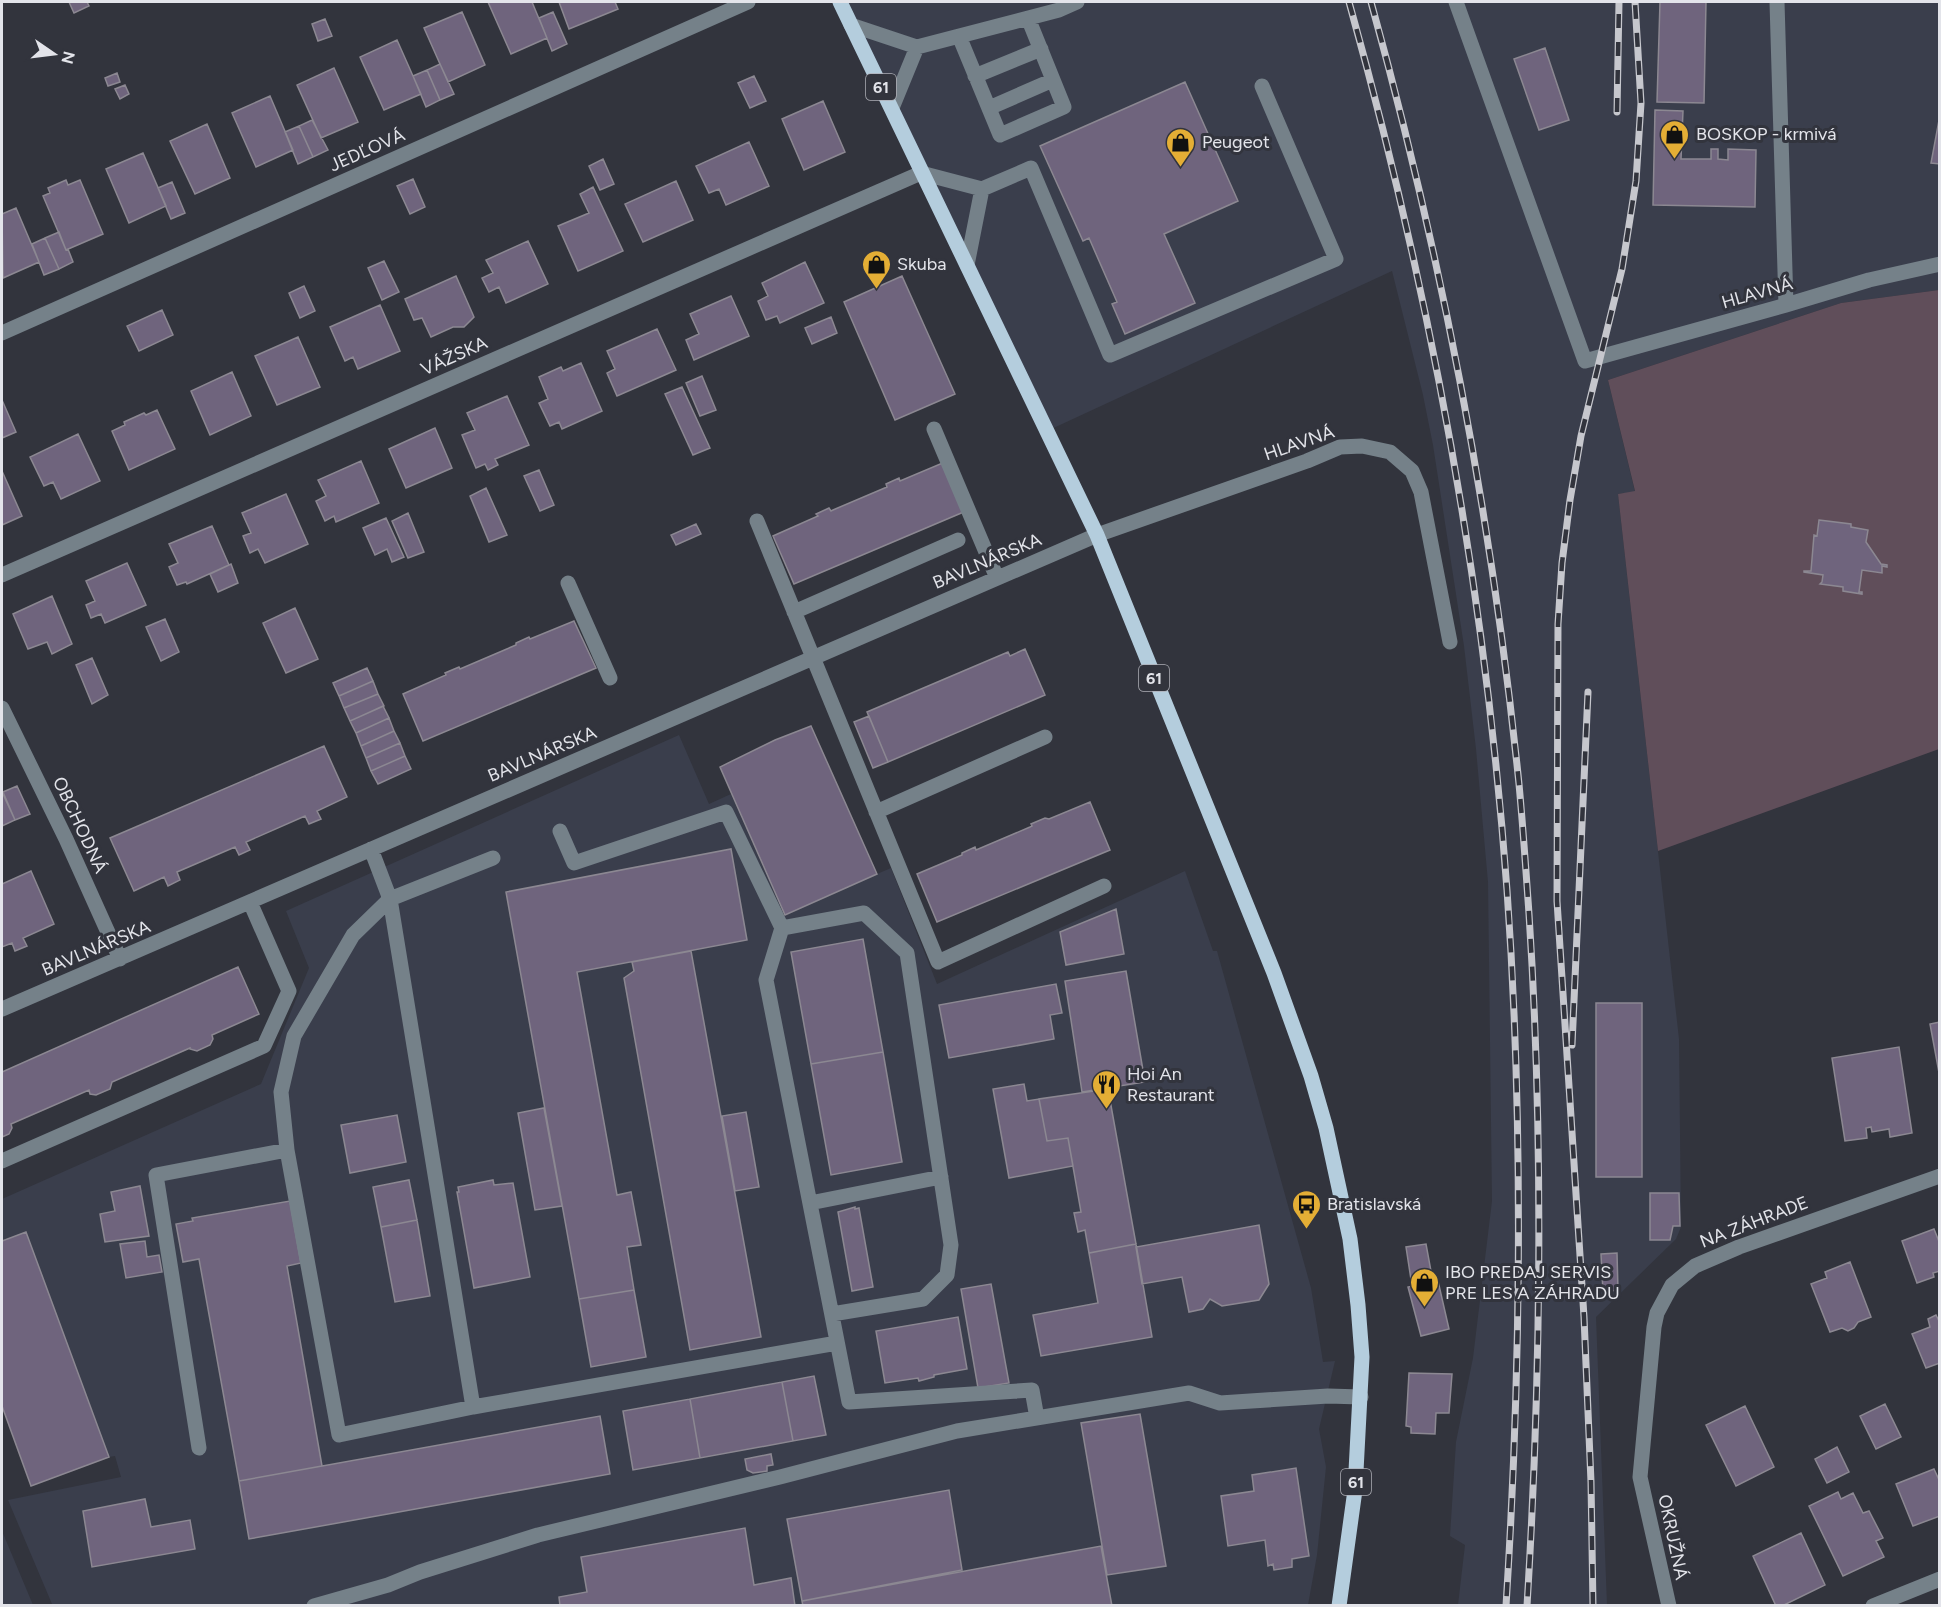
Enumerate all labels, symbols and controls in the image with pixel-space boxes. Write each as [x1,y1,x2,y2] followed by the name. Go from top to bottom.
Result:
[24,24,84,84] north arrow
[57,49,79,66] text: N
[866,74,896,100] road number: 61
[1659,118,1691,160] shop icon: BOSKOP - krmivá
[1696,123,1836,145] place label: BOSKOP - krmivá
[326,124,408,176] street label: JEDĽOVÁ
[1165,126,1197,168] shop icon: Peugeot
[1202,131,1270,153] place label: Peugeot
[860,248,892,290] shop icon: Skuba
[897,253,947,275] place label: Skuba
[1719,272,1795,314] street label: HLAVNÁ
[417,332,491,380] street label: VÁŽSKA
[1261,421,1337,465] street label: HLAVNÁ
[929,528,1045,594] street label: BAVLNÁRSKA
[1139,665,1169,691] road number: 61
[484,721,600,787] street label: BAVLNÁRSKA
[48,773,112,877] street label: OBCHODNÁ
[38,915,154,981] street label: BAVLNÁRSKA
[1127,1063,1215,1106] place label: Hoi An Restaurant
[1090,1068,1122,1110] restaurant icon: Hoi An Restaurant
[1290,1188,1322,1230] bus stop icon: Bratislavská
[1697,1191,1811,1253] street label: NA ZÁHRADE
[1327,1193,1421,1215] place label: Bratislavská
[1445,1261,1620,1304] place label: IBO PREDAJ SERVIS PRE LES A ZÁHRADU
[1408,1266,1440,1308] shop icon: IBO PREDAJ SERVIS PRE LES A ZÁHRADU
[1341,1469,1371,1495] road number: 61
[1653,1492,1693,1582] street label: OKRUŽNÁ

